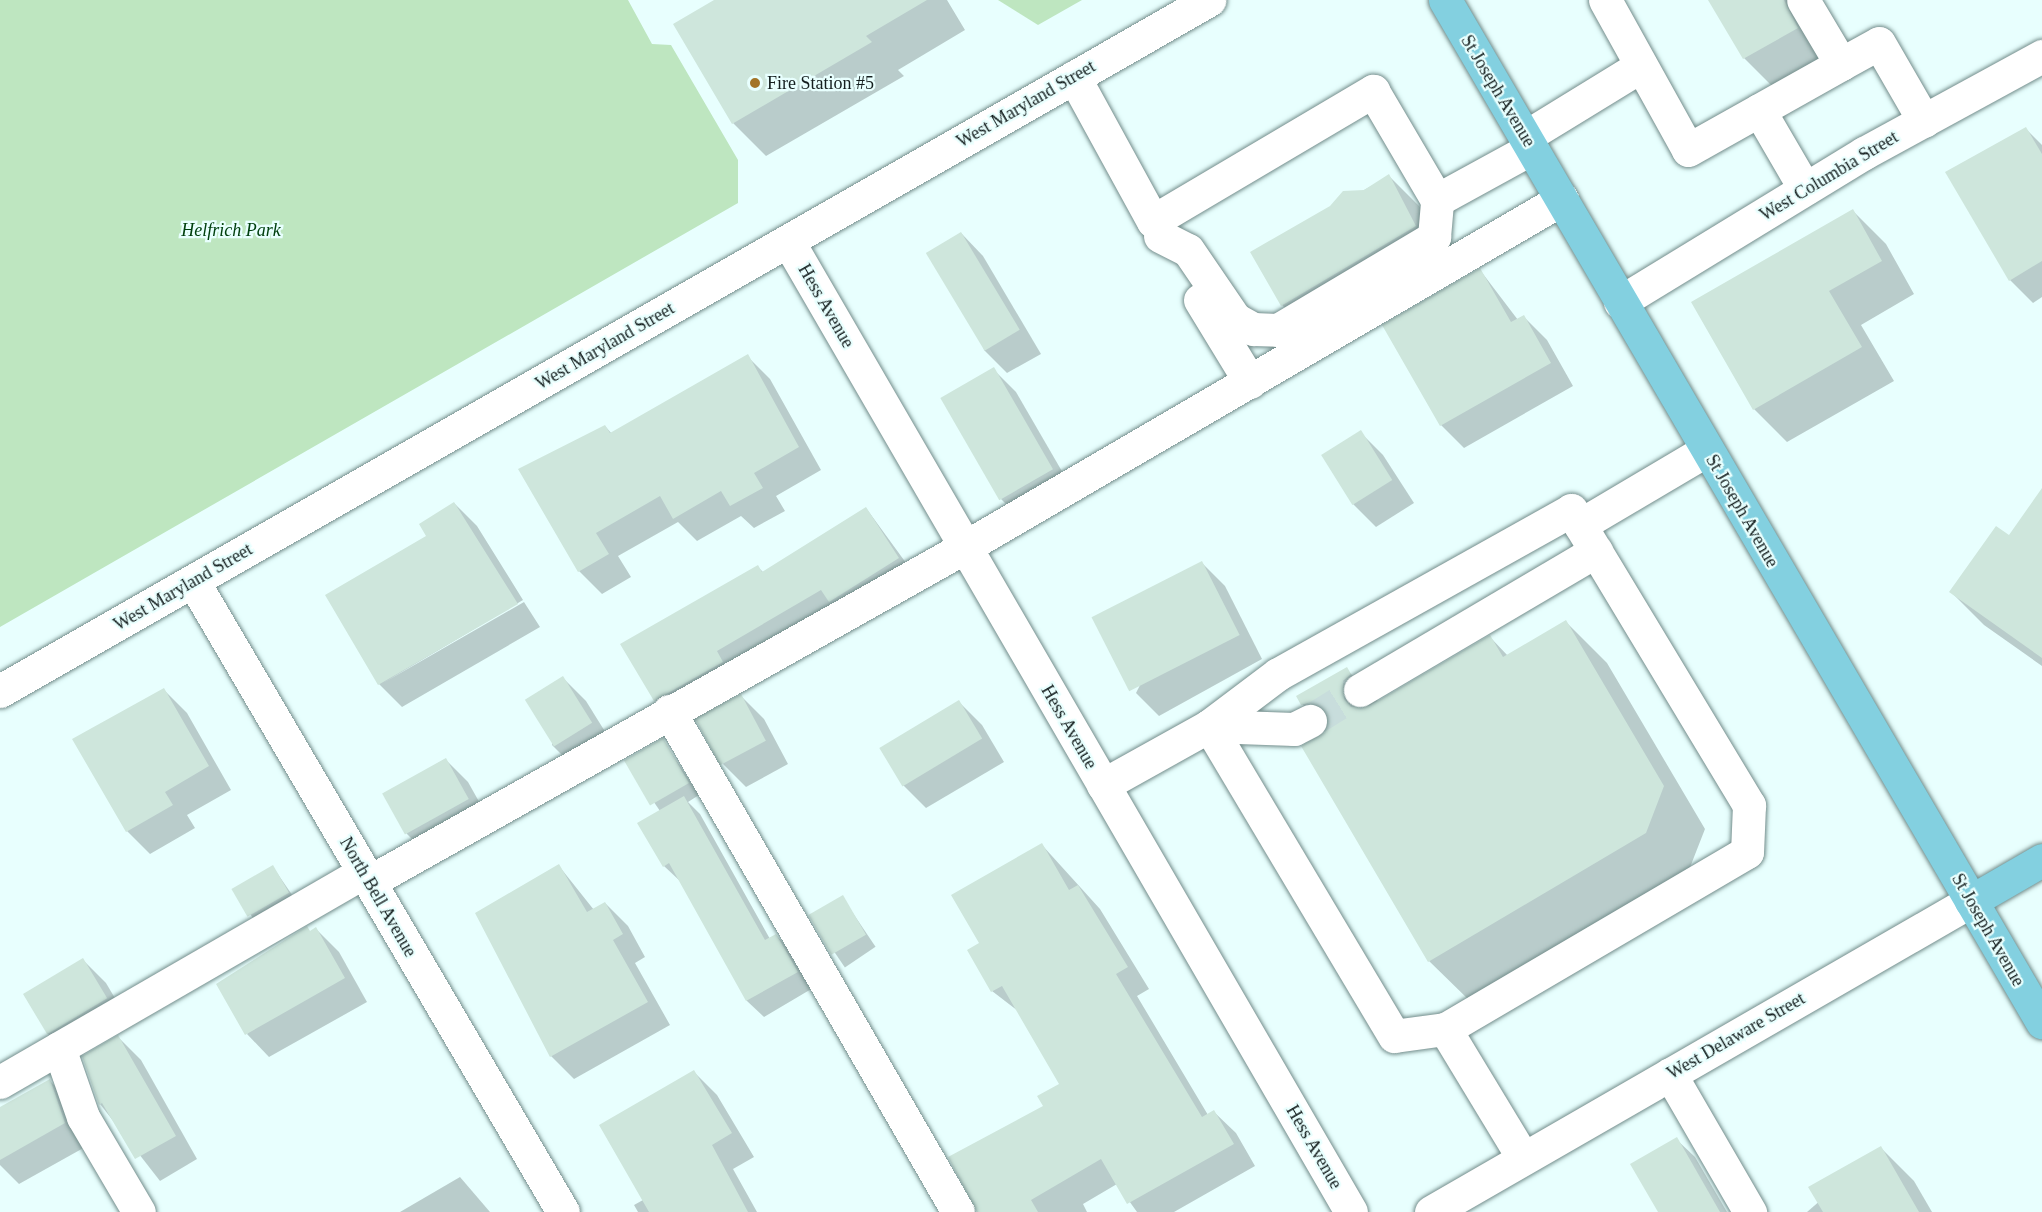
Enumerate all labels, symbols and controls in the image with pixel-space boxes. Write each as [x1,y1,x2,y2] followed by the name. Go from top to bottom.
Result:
[1456,31,1540,151] street label: St Joseph Avenue
[953,56,1099,152] street label: West Maryland Street
[767,72,874,94] place label: Fire Station #5
[748,76,762,90] marker: Fire Station #5
[1756,126,1902,226] street label: West Columbia Street
[181,219,281,241] park label: Helfrich Park
[793,260,859,352] street label: Hess Avenue
[532,298,678,394] street label: West Maryland Street
[1701,450,1783,572] street label: St Joseph Avenue
[110,539,256,635] street label: West Maryland Street
[1036,681,1102,773] street label: Hess Avenue
[335,833,421,961] street label: North Bell Avenue
[1947,869,2029,991] street label: St Joseph Avenue
[1663,988,1809,1084] street label: West Delaware Street
[1281,1101,1347,1193] street label: Hess Avenue

